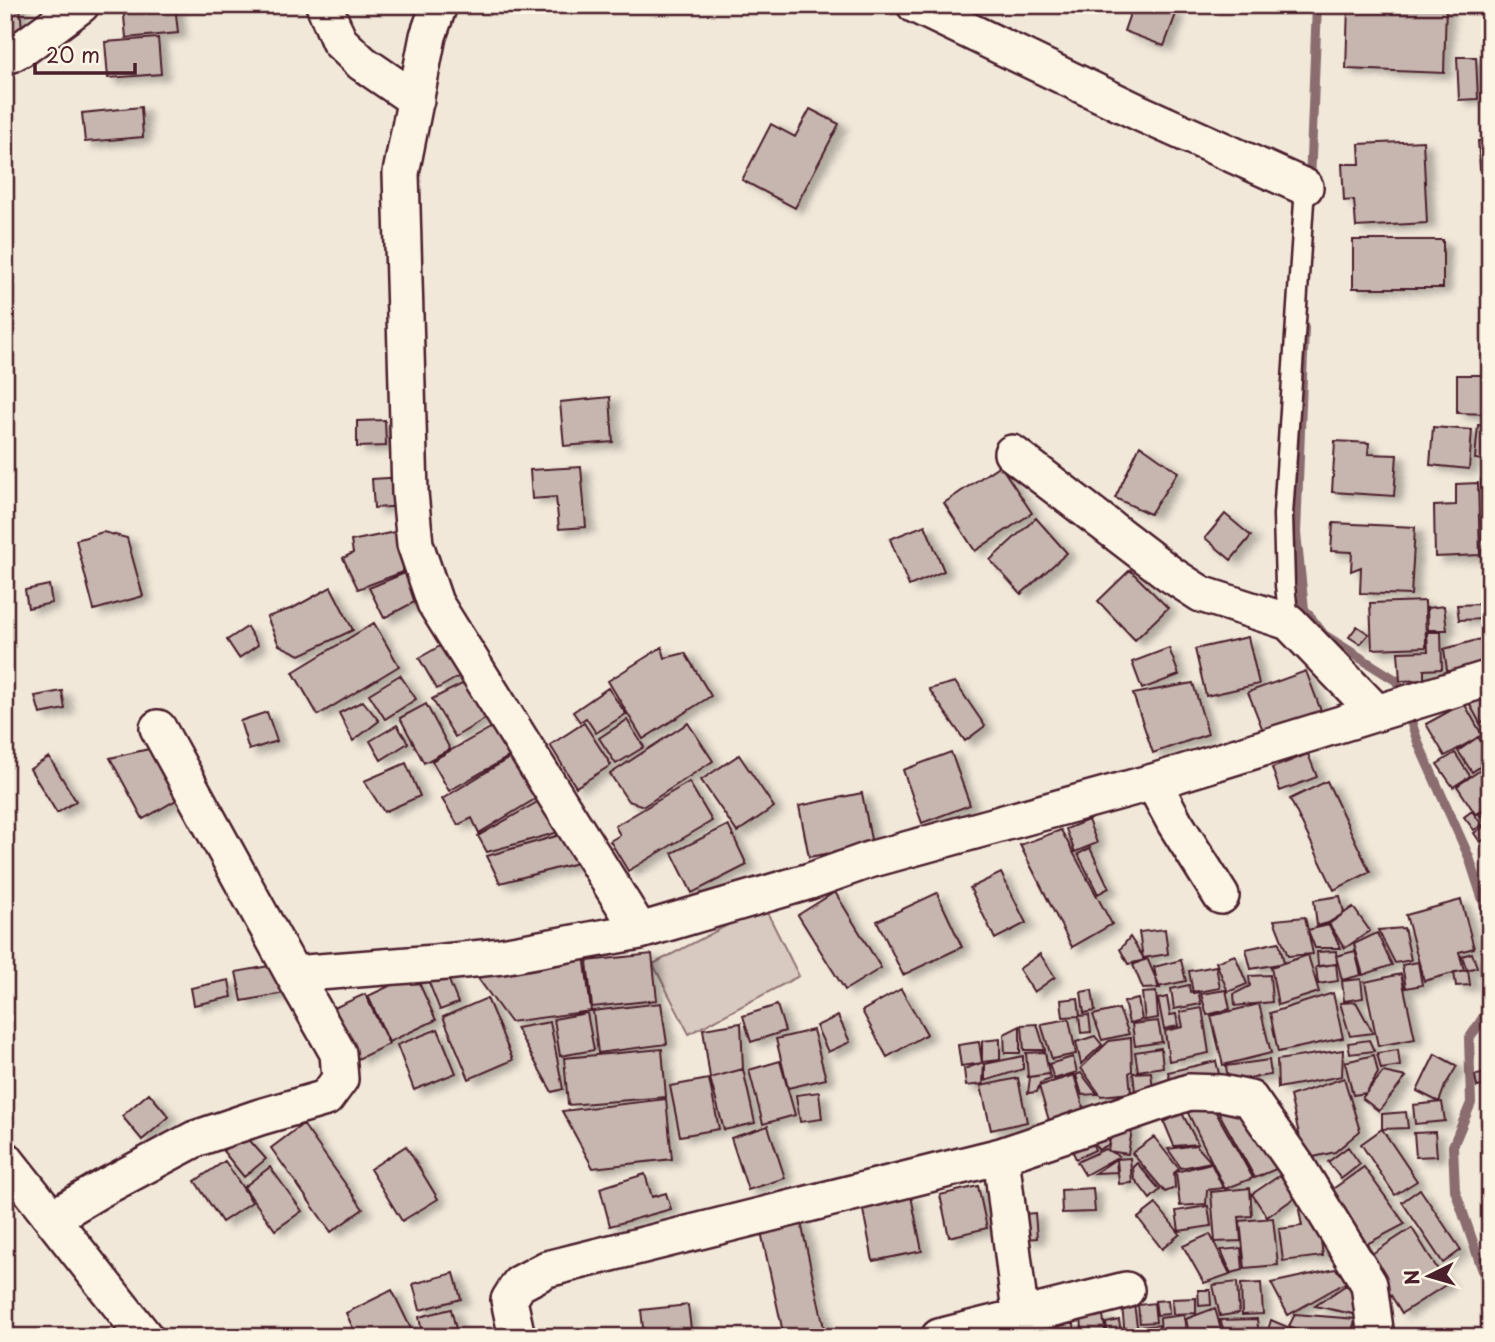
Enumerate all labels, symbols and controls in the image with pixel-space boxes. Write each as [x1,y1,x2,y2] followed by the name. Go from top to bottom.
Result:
[35,32,135,76] scale bar
[46,38,100,70] text: 20 m
[1394,1240,1464,1310] north arrow
[1396,1269,1426,1286] text: N

